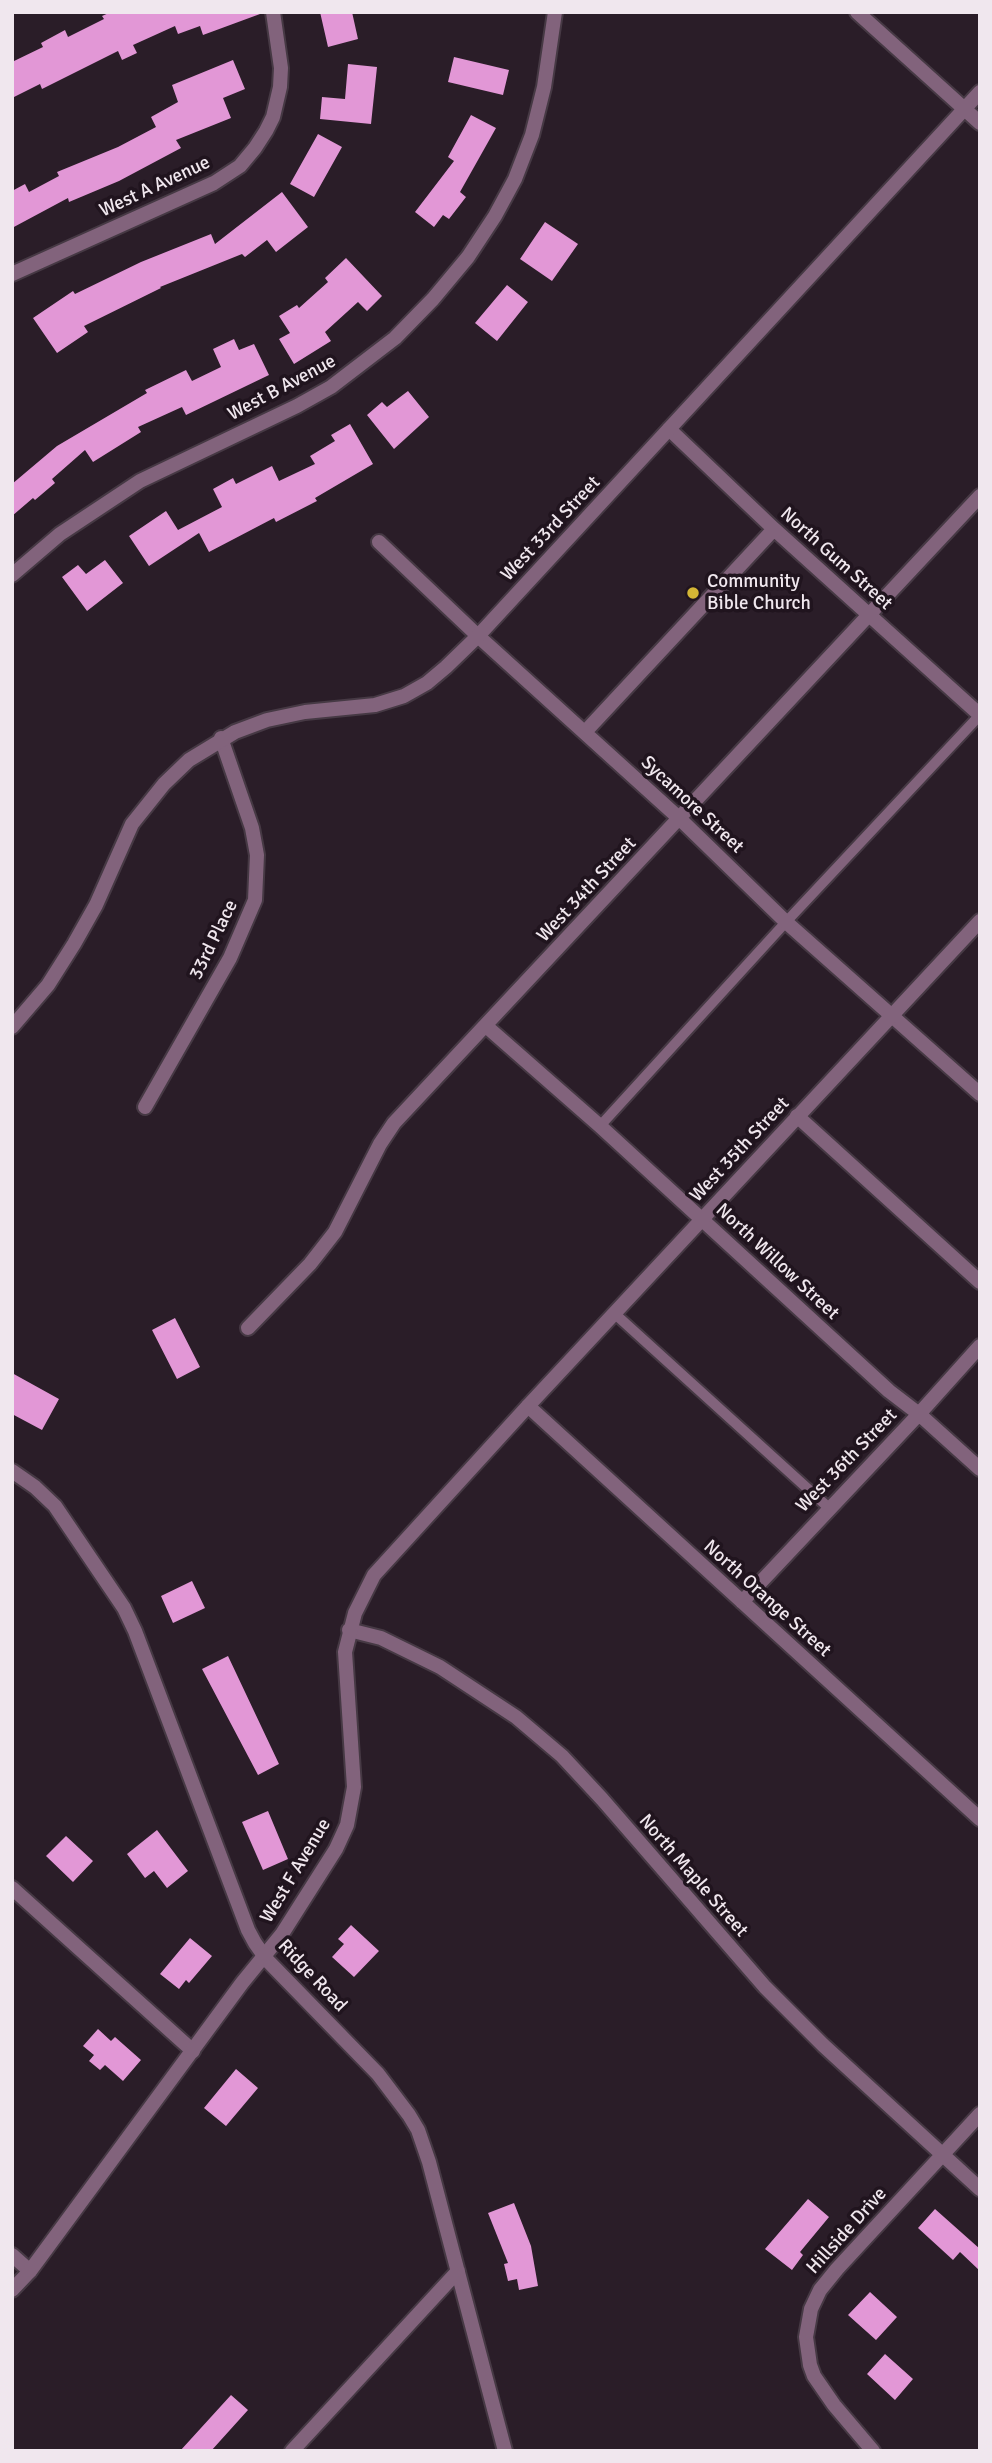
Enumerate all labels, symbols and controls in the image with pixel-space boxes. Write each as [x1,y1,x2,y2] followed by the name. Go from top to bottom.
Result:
[96,151,214,223] street label: West A Avenue
[224,350,340,426] street label: West B Avenue
[497,472,605,586] street label: West 33rd Street
[775,503,897,615] street label: North Gum Street
[707,571,811,615] place label: Community Bible Church
[685,585,701,601] marker: Community Bible Church
[636,752,748,858] street label: Sycamore Street
[533,833,641,947] street label: West 34th Street
[185,896,243,984] street label: 33rd Place
[686,1093,794,1207] street label: West 35th Street
[711,1199,843,1325] street label: North Willow Street
[792,1404,902,1518] street label: West 36th Street
[698,1536,836,1662] street label: North Orange Street
[634,1810,752,1942] street label: North Maple Street
[256,1815,336,1927] street label: West F Avenue
[273,1935,351,2017] street label: Ridge Road
[802,2183,892,2279] street label: Hillside Drive

